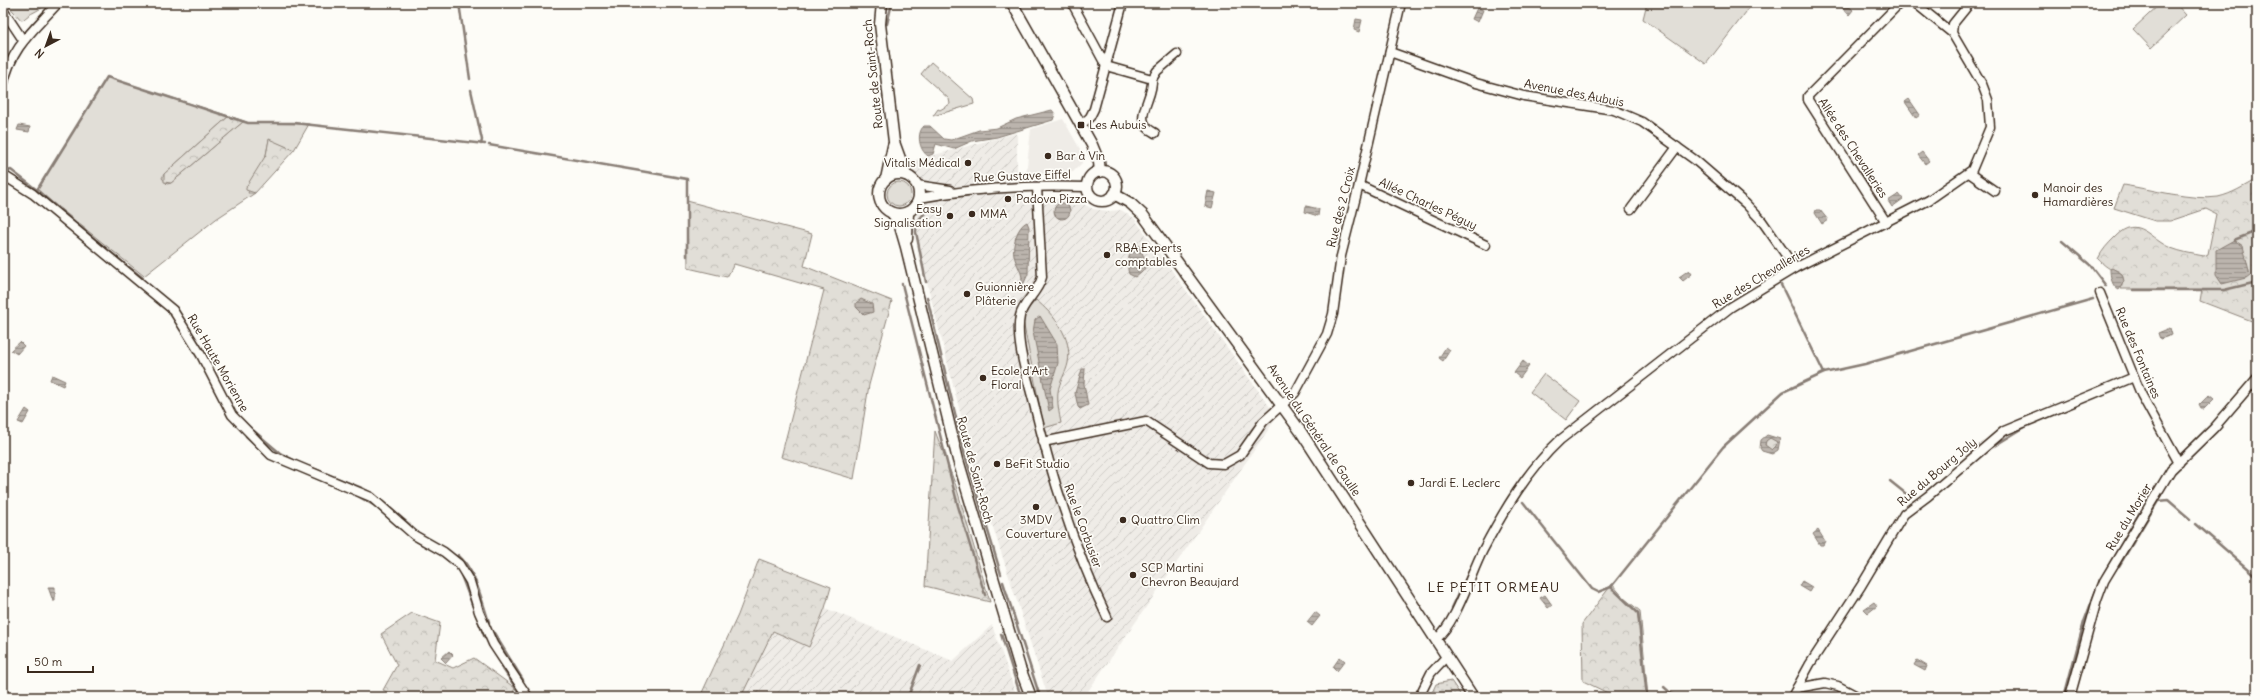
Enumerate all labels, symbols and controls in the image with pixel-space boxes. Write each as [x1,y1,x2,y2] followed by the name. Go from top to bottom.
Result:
[859,18,886,130] street label: Route de Saint-Roch
[26,26,66,66] north arrow
[32,46,47,61] text: N
[1523,75,1625,110] street label: Avenue des Aubuis
[1816,95,1891,200] street label: Allée des Chevalleries
[1089,117,1146,132] place label: Les Aubuis
[1076,120,1086,130] marker: Les Aubuis
[1056,148,1105,163] place label: Bar à Vin
[1043,151,1053,161] marker: Bar à Vin
[884,155,960,170] place label: Vitalis Médical
[963,158,973,168] marker: Vitalis Médical
[1323,165,1358,249] street label: Rue des 2 Croix
[973,166,1071,185] street label: Rue Gustave Eiffel
[1377,174,1480,233] street label: Allée Charles Péguy
[2043,180,2113,209] place label: Manoir des Hamardières
[2030,190,2040,200] marker: Manoir des Hamardières
[1016,191,1087,206] place label: Padova Pizza
[1003,194,1013,204] marker: Padova Pizza
[874,201,942,230] place label: Easy Signalisation
[980,206,1007,221] place label: MMA
[967,209,977,219] marker: MMA
[945,211,955,221] marker: Easy Signalisation
[1115,240,1182,269] place label: RBA Experts comptables
[1709,242,1812,312] street label: Rue des Chevalleries
[1102,250,1112,260] marker: RBA Experts comptables
[975,279,1034,308] place label: Guionnière Plâterie
[962,289,972,299] marker: Guionnière Plâterie
[2112,305,2164,401] street label: Rue des Fontaines
[184,311,252,414] street label: Rue Haute Morienne
[1264,361,1364,499] street label: Avenue du Général de Gaulle
[991,363,1048,392] place label: Ecole d'Art Floral
[978,373,988,383] marker: Ecole d'Art Floral
[954,415,997,525] street label: Route de Saint-Roch
[1894,434,1979,509] street label: Rue du Bourg Joly
[1005,456,1070,471] place label: BeFit Studio
[992,459,1002,469] marker: BeFit Studio
[1419,475,1500,490] place label: Jardi E. Leclerc
[1406,478,1416,488] marker: Jardi E. Leclerc
[2103,480,2155,553] street label: Rue du Morier
[1061,482,1106,570] street label: Rue le Corbusier
[1031,502,1041,512] marker: 3MDV Couverture
[1006,512,1066,541] place label: 3MDV Couverture
[1131,512,1201,527] place label: Quattro Clim
[1118,515,1128,525] marker: Quattro Clim
[1141,560,1239,589] place label: SCP Martini Chevron Beaujard
[1128,570,1138,580] marker: SCP Martini Chevron Beaujard
[1428,578,1560,596] district label: LE PETIT ORMEAU
[28,648,93,674] scale bar
[34,654,63,669] text: 50 m

